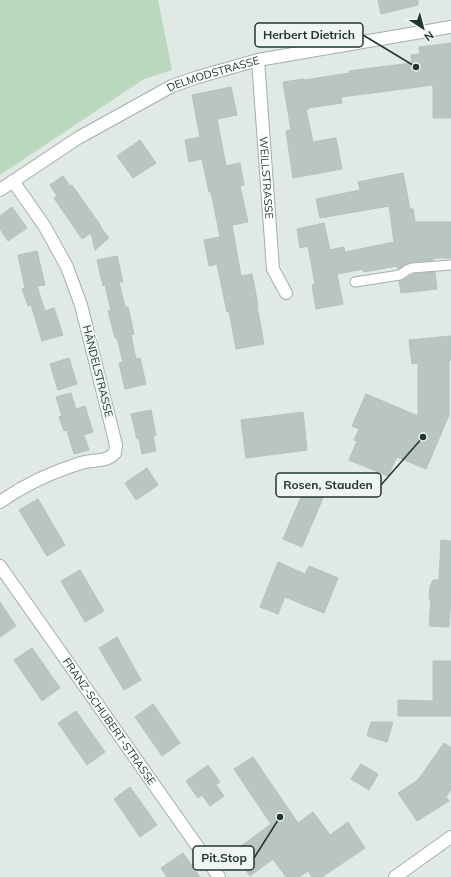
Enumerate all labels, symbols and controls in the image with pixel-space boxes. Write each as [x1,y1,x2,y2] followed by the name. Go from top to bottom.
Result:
[403,8,443,48] north arrow
[255,23,363,47] callout: Herbert Dietrich
[263,27,355,42] text: Herbert Dietrich
[421,28,436,44] text: N
[164,53,261,95] street label: DELMODSTRASSE
[257,136,276,219] street label: WEILLSTRASSE
[80,324,116,418] street label: HÄNDELSTRASSE
[276,473,381,497] callout: Rosen, Stauden
[283,477,373,492] text: Rosen, Stauden
[60,655,159,788] street label: FRANZ-SCHUBERT-STRASSE
[193,846,254,870] callout: Pit.Stop
[201,850,247,865] text: Pit.Stop

